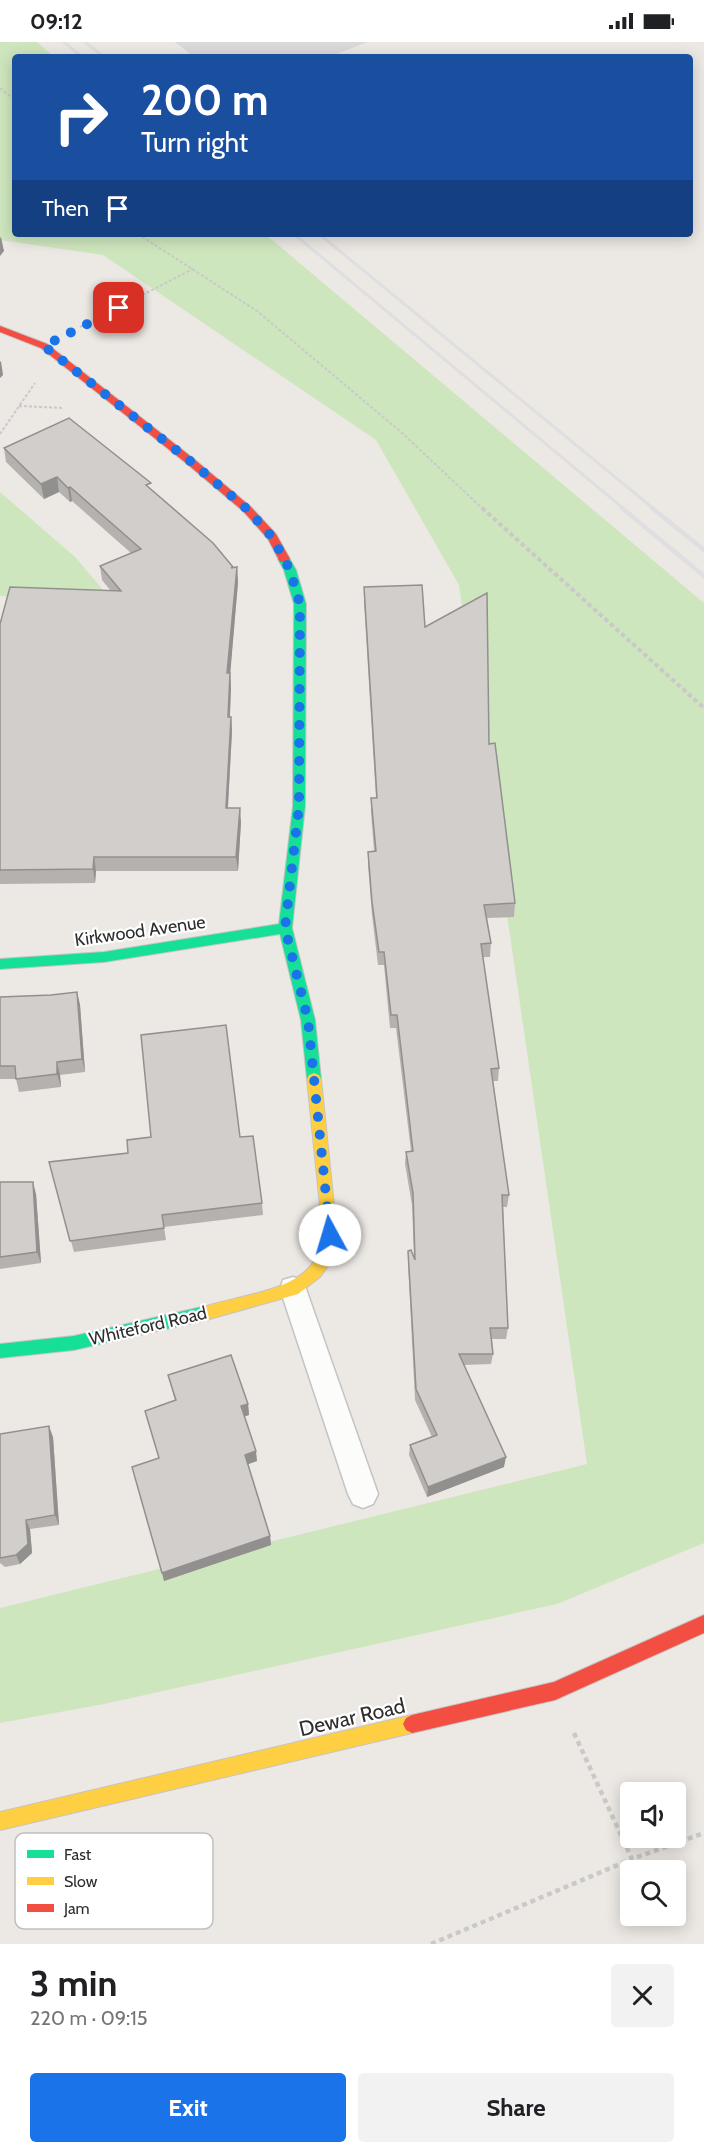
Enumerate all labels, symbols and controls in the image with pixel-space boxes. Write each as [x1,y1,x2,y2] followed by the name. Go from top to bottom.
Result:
[30,8,83,35] text: 09:12
[141,74,268,126] text: 200 m
[42,78,120,156] icon: right
[141,126,248,159] text: Turn right
[101,192,134,225] icon: arrive
[42,195,89,222] text: Then
[93,282,144,333] pin
[102,291,135,324] icon: arrive
[73,911,207,951] street label: Kirkwood Avenue
[298,1203,362,1267] position arrow
[87,1302,209,1350] street label: Whiteford Road
[297,1693,407,1741] street label: Dewar Road
[620,1782,686,1926] map controls
[620,1782,686,1848] button: sound
[15,1833,213,1929] legend
[64,1845,92,1864] text: Fast
[620,1860,686,1926] button: search
[64,1872,98,1891] text: Slow
[63,1899,90,1918] text: Jam
[30,1961,117,2005] text: 3 min
[611,1964,674,2027] button: close
[30,2006,148,2030] text: 220 m · 09:15
[30,2073,346,2142] button: Exit
[358,2073,674,2142] button: Share

